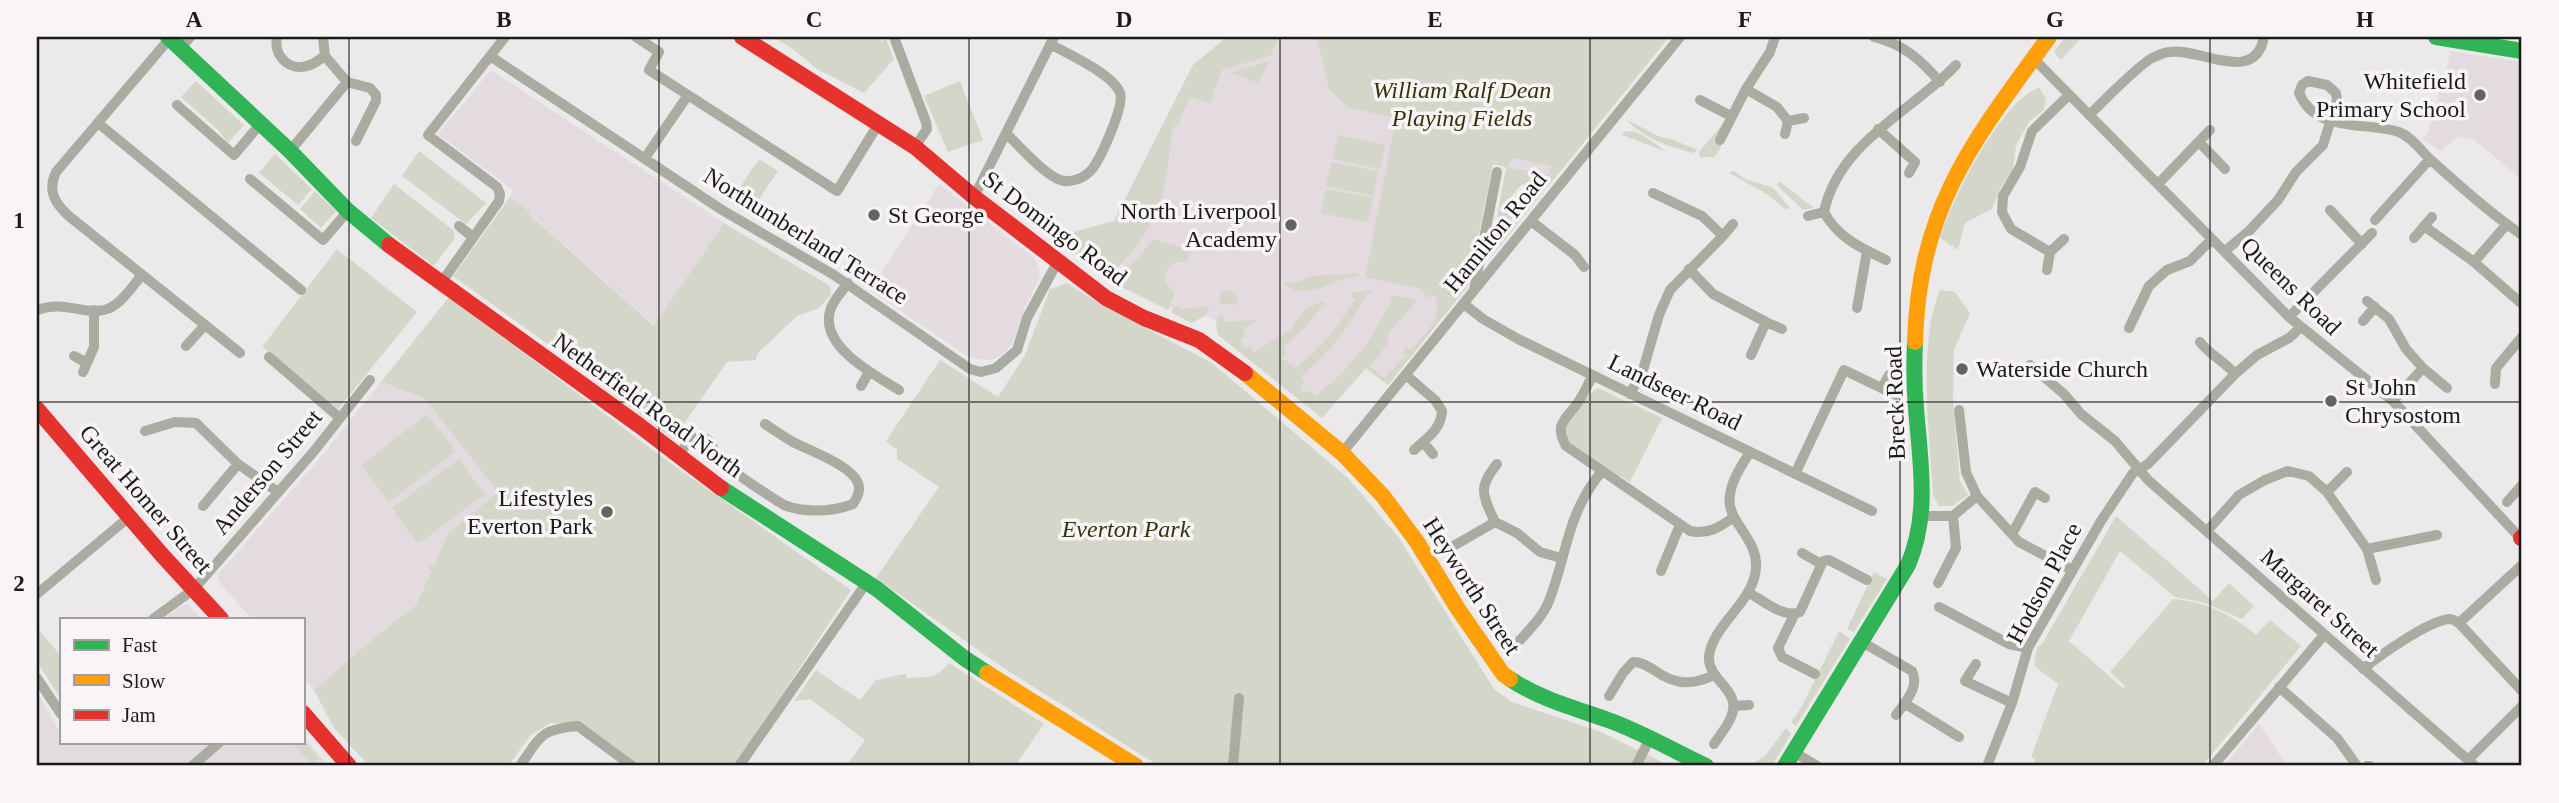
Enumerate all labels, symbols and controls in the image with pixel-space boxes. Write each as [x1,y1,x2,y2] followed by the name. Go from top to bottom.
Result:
[186,7,203,32] text: A
[496,7,512,32] text: B
[806,7,822,32] text: C
[1116,7,1132,32] text: D
[1427,7,1443,32] text: E
[1738,7,1752,32] text: F
[2046,7,2064,32] text: G
[2356,7,2374,32] text: H
[2316,68,2466,122] place label: Whitefield Primary School
[1373,77,1551,131] park label: William Ralf Dean Playing Fields
[2472,87,2488,103] marker: Whitefield Primary School
[699,163,913,309] street label: Northumberland Terrace
[978,165,1132,291] street label: St Domingo Road
[1439,167,1551,297] street label: Hamilton Road
[1120,198,1277,252] place label: North Liverpool Academy
[888,202,984,228] place label: St George
[866,207,882,223] marker: St George
[13,208,25,233] text: 1
[1283,217,1299,233] marker: North Liverpool Academy
[2236,232,2346,340] street label: Queens Road
[548,327,748,483] street label: Netherfield Road North
[1880,346,1910,460] street label: Breck Road
[1604,349,1746,435] street label: Landseer Road
[1976,356,2148,382] place label: Waterside Church
[1954,361,1970,377] marker: Waterside Church
[2345,374,2461,428] place label: St John Chrysostom
[2323,393,2339,409] marker: St John Chrysostom
[207,404,327,540] street label: Anderson Street
[75,420,218,579] street label: Great Homer Street
[467,485,593,539] place label: Lifestyles Everton Park
[599,504,615,520] marker: Lifestyles Everton Park
[1418,513,1526,660] street label: Heyworth Street
[1061,516,1191,542] park label: Everton Park
[2001,518,2087,648] street label: Hodson Place
[2256,543,2384,663] street label: Margaret Street
[13,571,25,596] text: 2
[60,618,304,744] legend
[122,633,157,657] text: Fast
[122,669,166,693] text: Slow
[122,703,156,727] text: Jam

